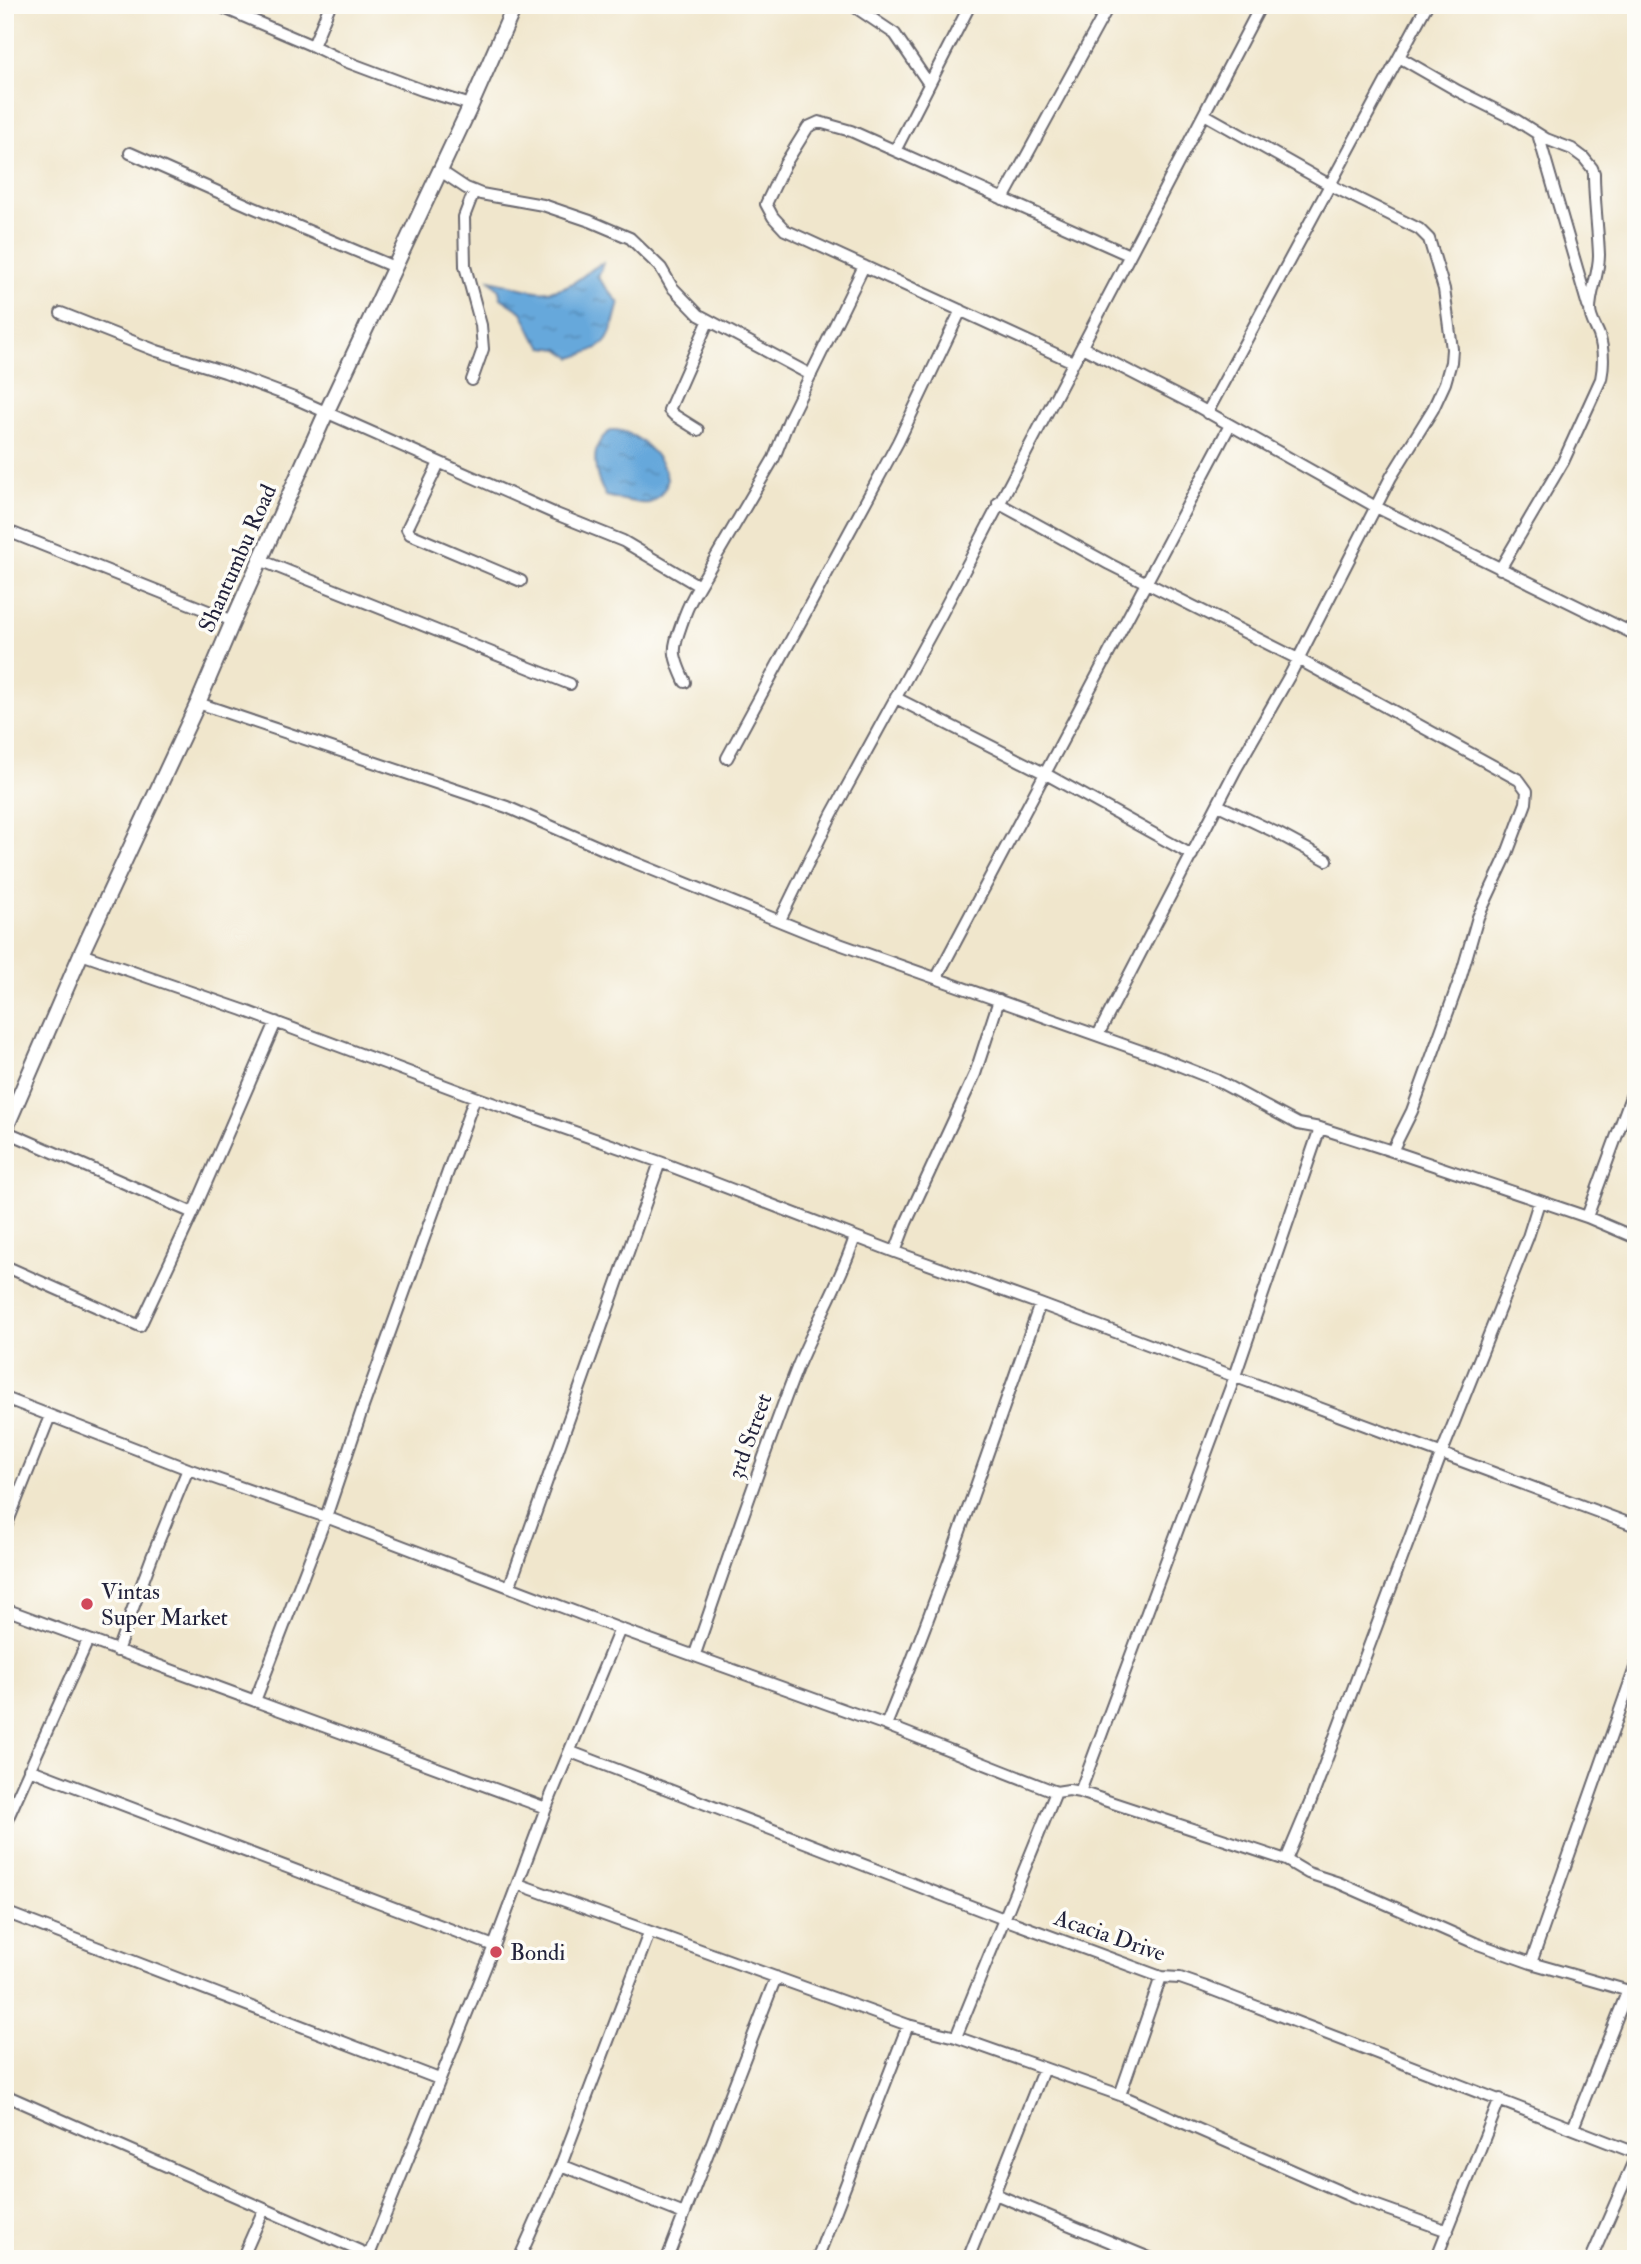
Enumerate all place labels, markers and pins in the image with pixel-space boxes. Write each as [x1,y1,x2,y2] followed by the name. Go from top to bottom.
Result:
[101,1577,228,1633] place label: Vintas Super Market
[79,1596,95,1612] marker: Vintas Super Market
[510,1938,565,1967] place label: Bondi
[488,1944,504,1960] marker: Bondi

